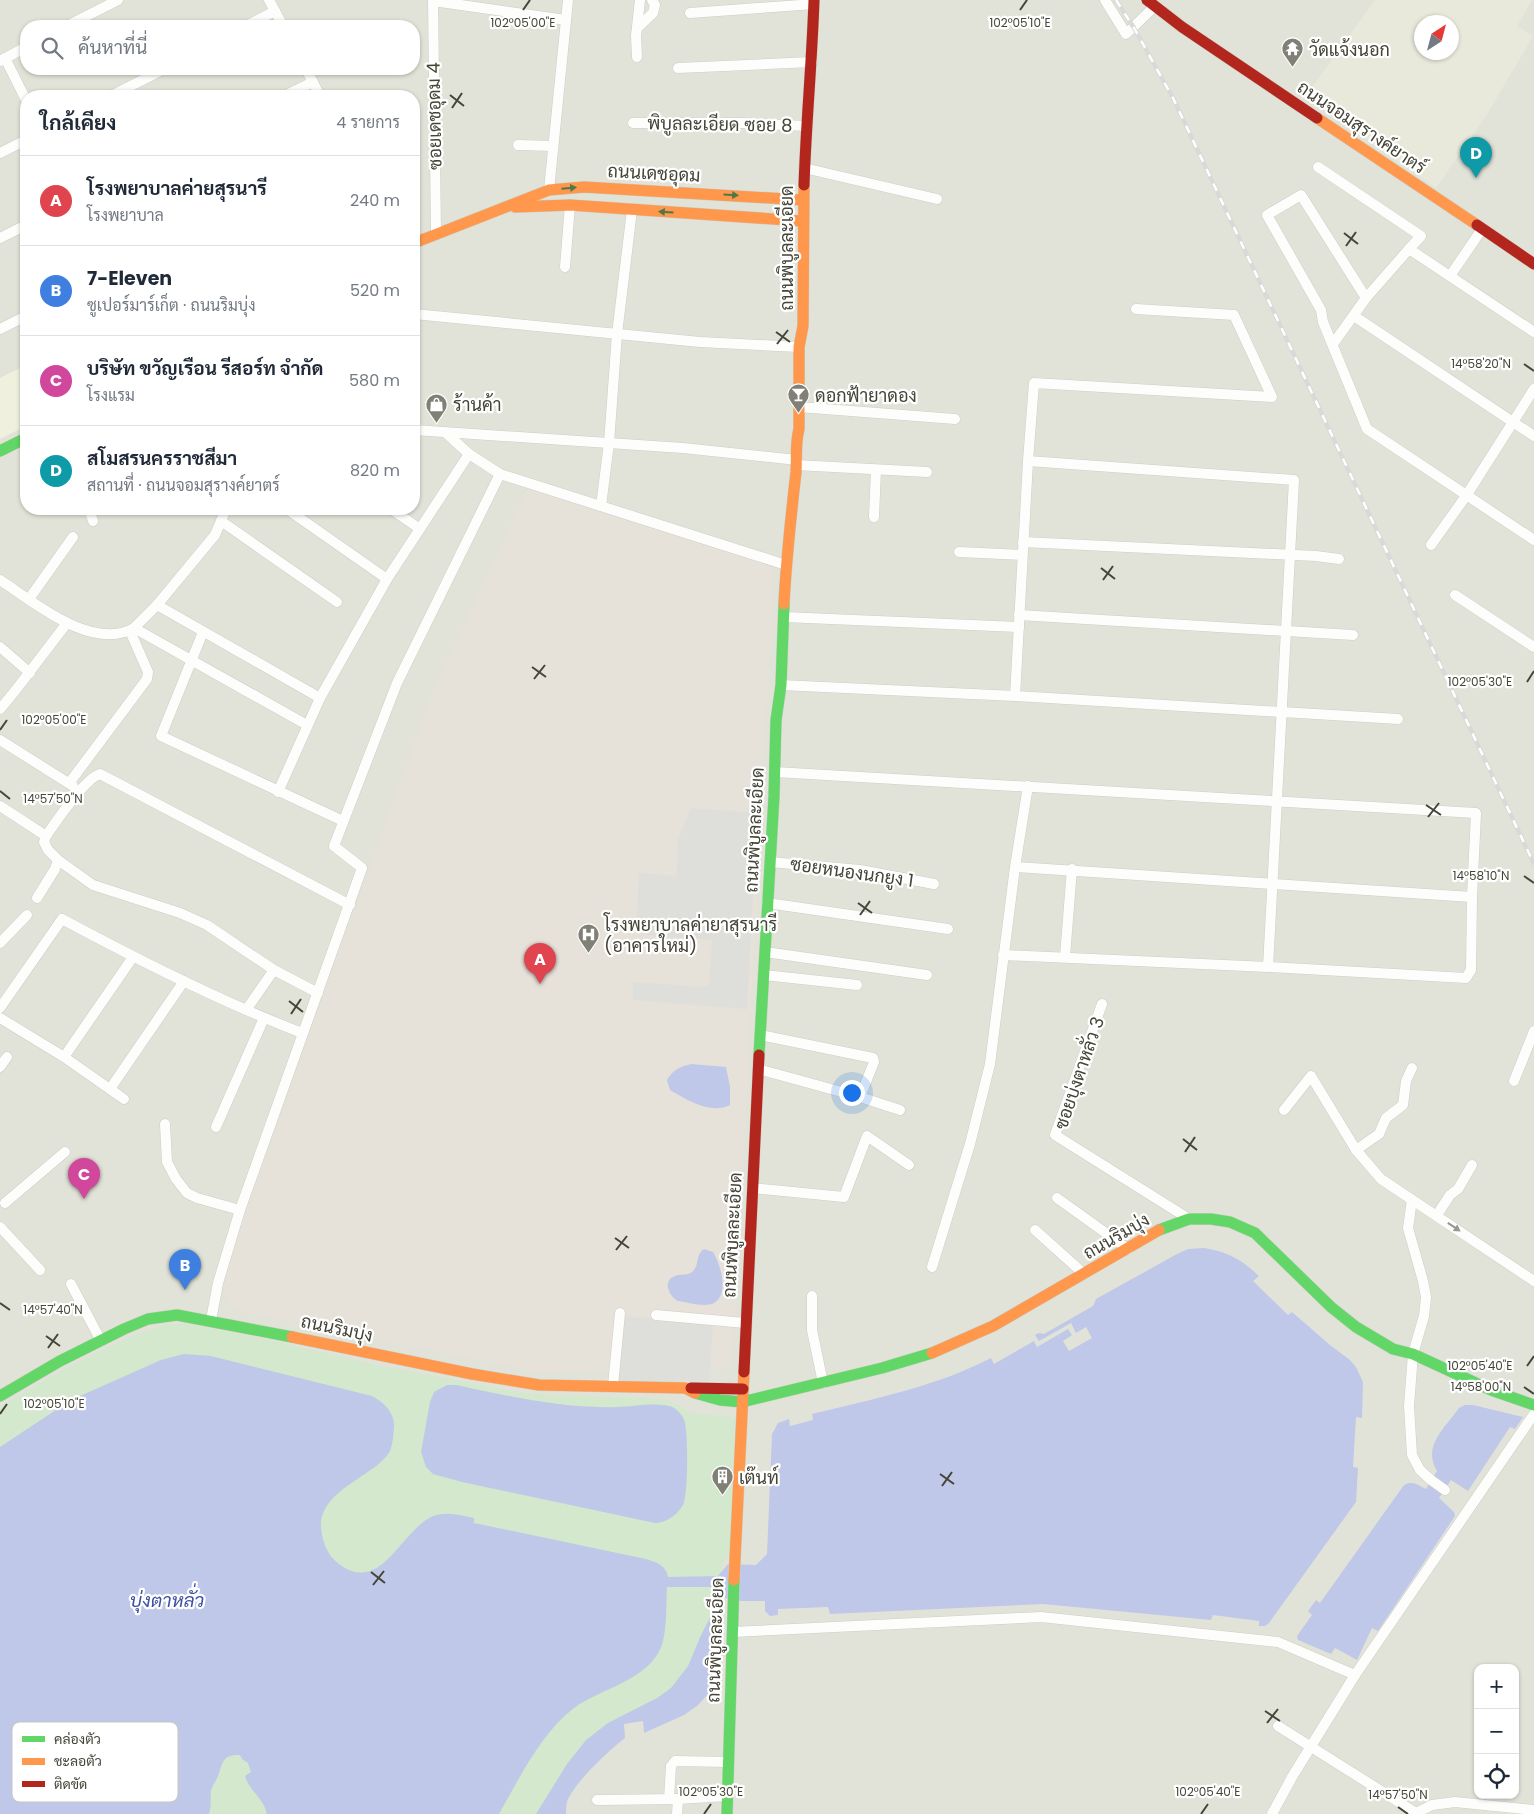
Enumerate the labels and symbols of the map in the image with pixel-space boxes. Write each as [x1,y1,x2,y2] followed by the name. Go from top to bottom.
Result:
[491,14,555,31] text: 102°05'00"E
[989,14,1051,31] text: 102°05'10"E
[1414,15,1459,60] north arrow
[1281,37,1305,68] temple icon: วัดแจ้งนอก
[1309,37,1390,62] place label: วัดแจ้งนอก
[421,62,447,170] street label: ซอยเดชอุดม 4
[1293,75,1432,180] street label: ถนนจอมสุรางค์ยาตร์
[647,110,793,139] street label: พิบูลละเอียด ซอย 8
[1460,137,1492,178] pin: D
[607,158,701,188] street label: ถนนเดชอุดม
[561,184,577,192] one-way arrow
[774,185,800,311] street label: ถนนพิบูลละเอียด
[724,192,740,200] one-way arrow
[658,208,674,216] one-way arrow
[1451,355,1511,372] text: 14°58'20"N
[787,383,811,414] bar icon: ดอกฟ้ายาดอง
[815,383,917,408] place label: ดอกฟ้ายาดอง
[425,392,449,423] shop icon: ร้านค้า
[453,392,502,417] place label: ร้านค้า
[1448,673,1512,690] text: 102°05'30"E
[22,711,86,728] text: 102°05'00"E
[738,767,771,893] street label: ถนนพิบูลละเอียด
[23,790,83,807] text: 14°57'50"N
[788,851,915,894] street label: ซอยหนองนกยูง 1
[1453,867,1509,884] text: 14°58'10"N
[603,912,777,958] place label: โรงพยาบาลค่ายาสุรนารี (อาคารใหม่)
[576,922,600,953] hospital icon: โรงพยาบาลค่ายาสุรนารี (อาคารใหม่)
[524,943,556,984] pin: A
[1046,1012,1110,1133] street label: ซอยบุ่งตาหลั่ว 3
[839,1080,865,1106] your location
[68,1158,100,1199] pin: C
[716,1172,749,1298] street label: ถนนพิบูลละเอียด
[1078,1207,1154,1265] street label: ถนนริมบุ่ง
[1447,1222,1460,1231] one-way arrow
[169,1249,201,1290] pin: B
[23,1301,83,1318] text: 14°57'40"N
[299,1308,375,1348] street label: ถนนริมบุ่ง
[1448,1357,1512,1374] text: 102°05'40"E
[1451,1378,1511,1395] text: 14°58'00"N
[23,1395,85,1412] text: 102°05'10"E
[711,1465,735,1496] building icon: เต๊นท์
[739,1465,779,1490] place label: เต๊นท์
[700,1577,731,1703] street label: ถนนพิบูลละเอียด
[130,1583,204,1614] water label: บุ่งตาหลั่ว
[12,1722,178,1802] legend
[54,1729,101,1749] text: คล่องตัว
[54,1751,102,1771] text: ชะลอตัว
[54,1774,87,1794] text: ติดขัด
[679,1783,743,1800] text: 102°05'30"E
[1176,1783,1240,1800] text: 102°05'40"E
[1368,1786,1428,1803] text: 14°57'50"N

